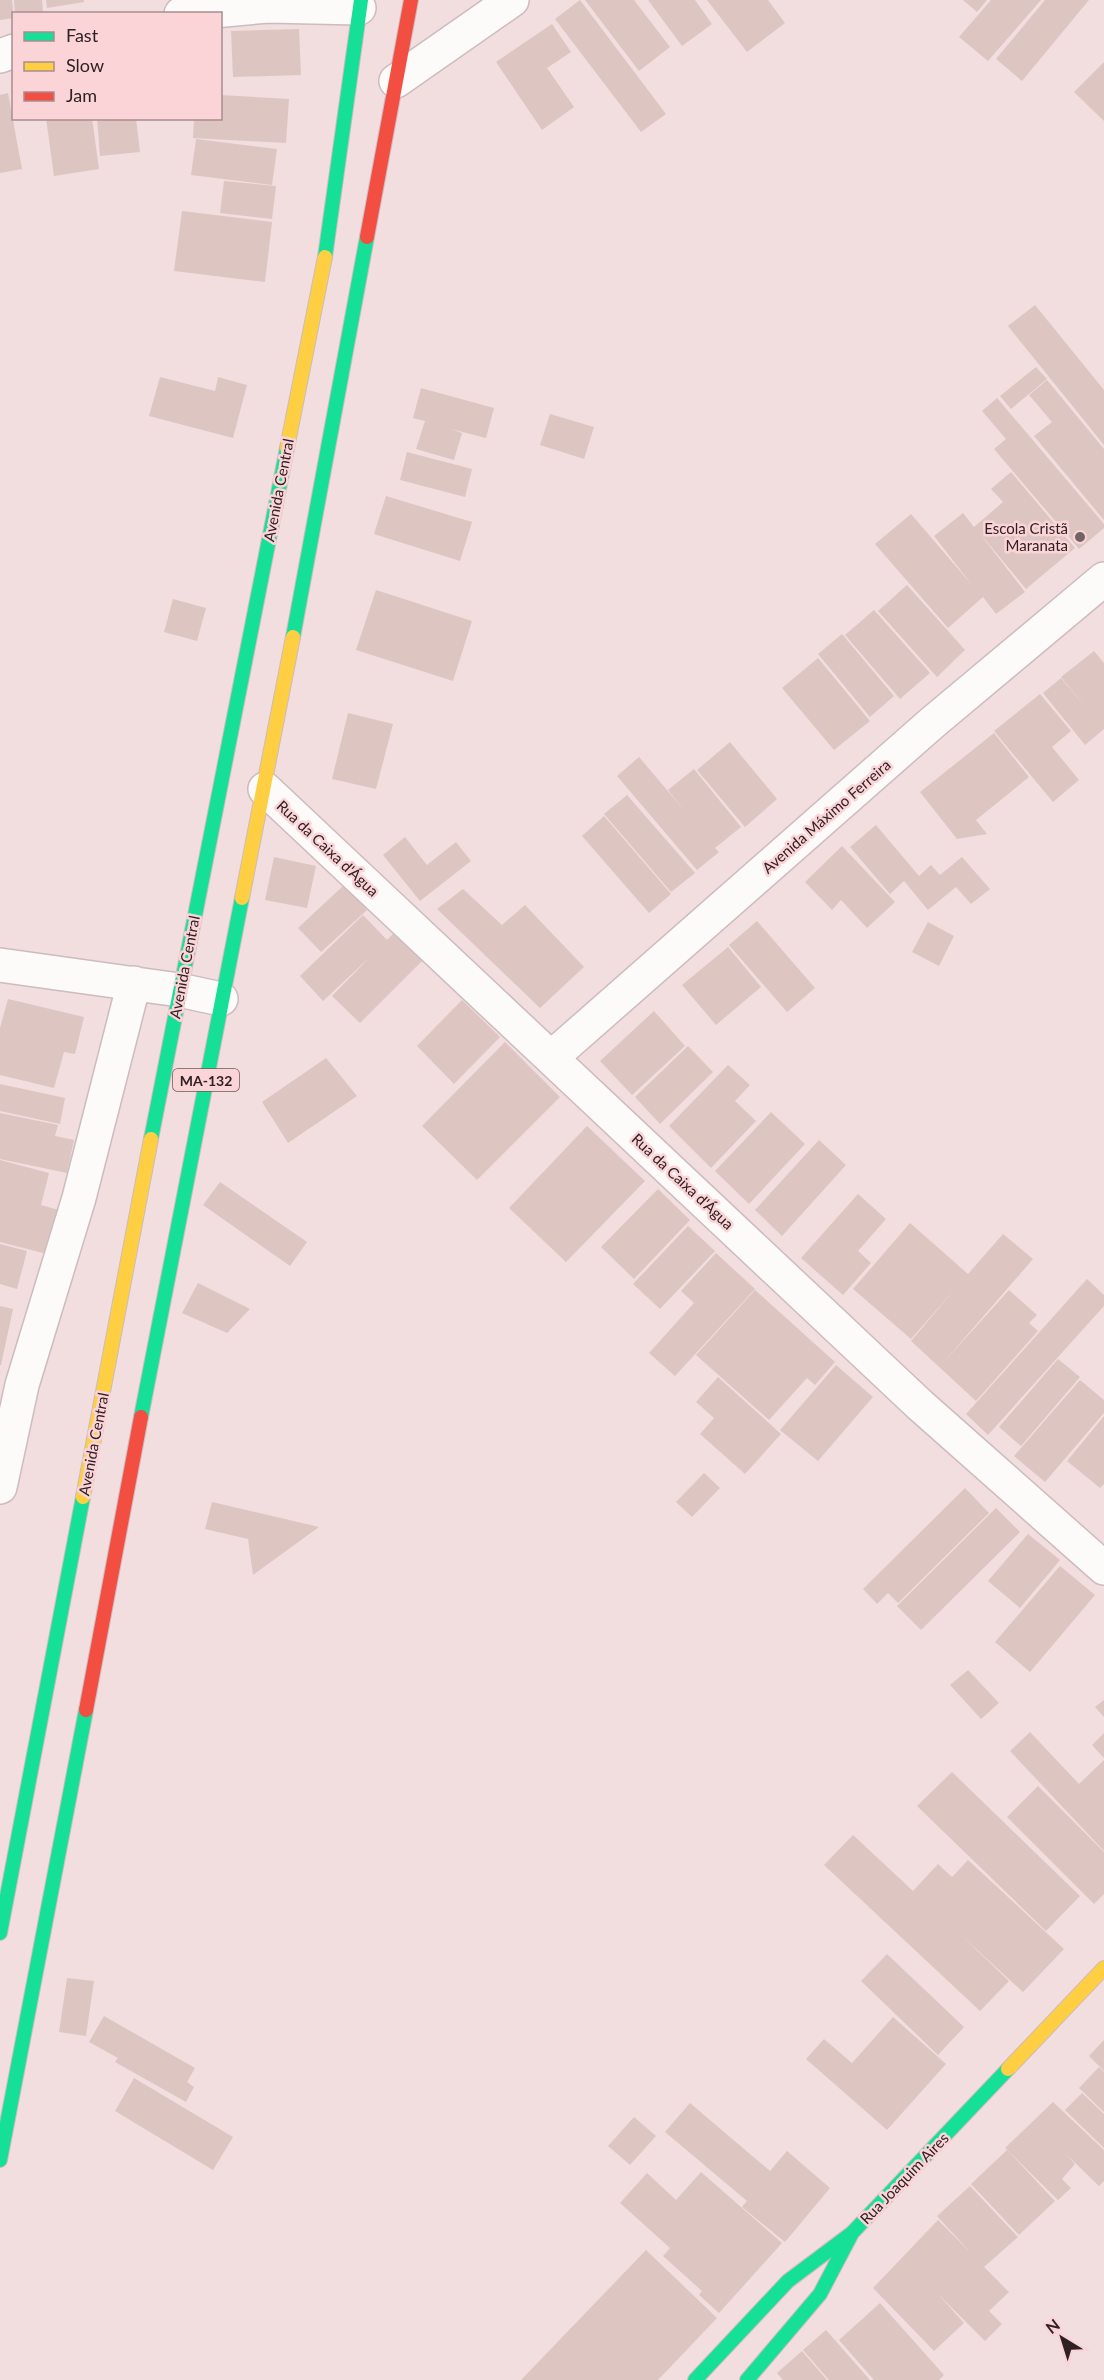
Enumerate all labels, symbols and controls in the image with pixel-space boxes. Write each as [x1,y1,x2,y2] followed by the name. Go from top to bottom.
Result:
[12,12,222,120] legend
[66,24,99,46] text: Fast
[66,54,104,76] text: Slow
[66,84,97,106] text: Jam
[259,437,297,543] street label: Avenida Central
[984,519,1068,554] place label: Escola Cristã Maranata
[1073,530,1087,544] marker: Escola Cristã Maranata
[758,755,894,877] street label: Avenida Máximo Ferreira
[273,796,383,900] street label: Rua da Caixa d'Água
[165,914,203,1020] street label: Avenida Central
[173,1069,239,1091] road number: MA-132
[628,1129,738,1233] street label: Rua da Caixa d'Água
[74,1391,112,1497] street label: Avenida Central
[856,2129,952,2227] street label: Rua Joaquim Aires
[1032,2308,1092,2368] north arrow
[1042,2315,1063,2337] text: N

